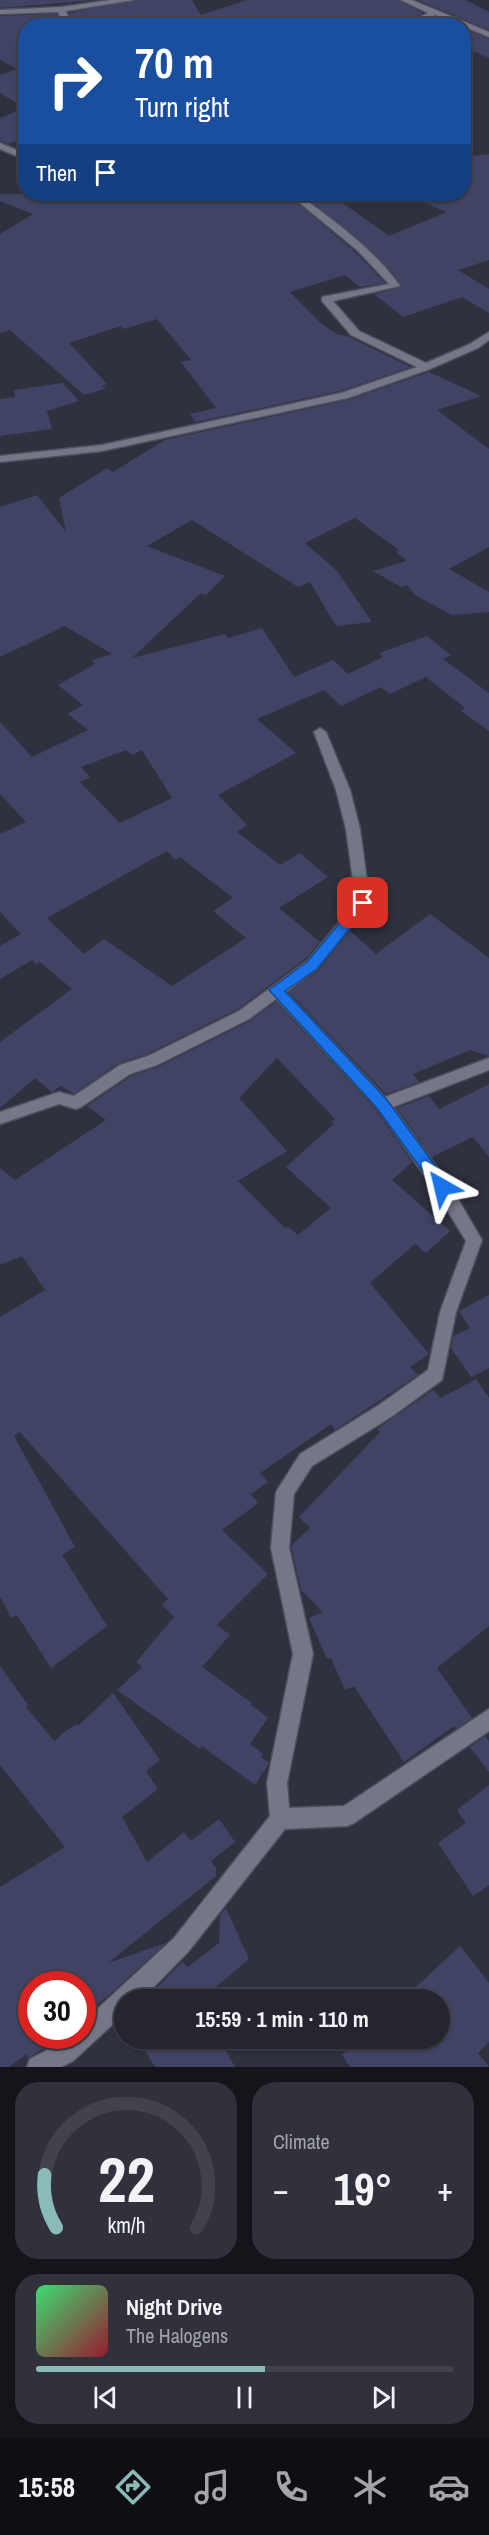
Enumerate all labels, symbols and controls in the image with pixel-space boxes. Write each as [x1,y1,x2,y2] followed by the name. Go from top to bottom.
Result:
[135,35,214,91] text: 70 m
[36,42,114,120] icon: right
[135,89,229,125] text: Turn right
[89,156,122,189] icon: arrive
[36,158,77,188] text: Then
[337,877,388,928] pin
[346,886,379,919] icon: arrive
[410,1155,474,1219] position arrow
[18,1971,96,2049] speed limit sign: 30
[195,2004,369,2034] text: 15:59 · 1 min · 110 m
[273,2128,330,2155] text: Climate
[98,2137,154,2221] text: 22
[333,2158,393,2219] text: 19°
[273,2167,289,2211] text: −
[437,2167,453,2211] text: +
[107,2211,145,2240] text: km/h
[126,2292,222,2322] text: Night Drive
[126,2322,228,2349] text: The Halogens
[89,2381,122,2414] icon: previous
[228,2381,261,2414] icon: pause
[367,2381,400,2414] icon: next
[112,2466,154,2508] icon: directions
[191,2466,233,2508] icon: music
[270,2466,312,2508] icon: phone
[349,2466,391,2508] icon: climate
[428,2466,470,2508] icon: car
[19,2469,75,2505] text: 15:58

